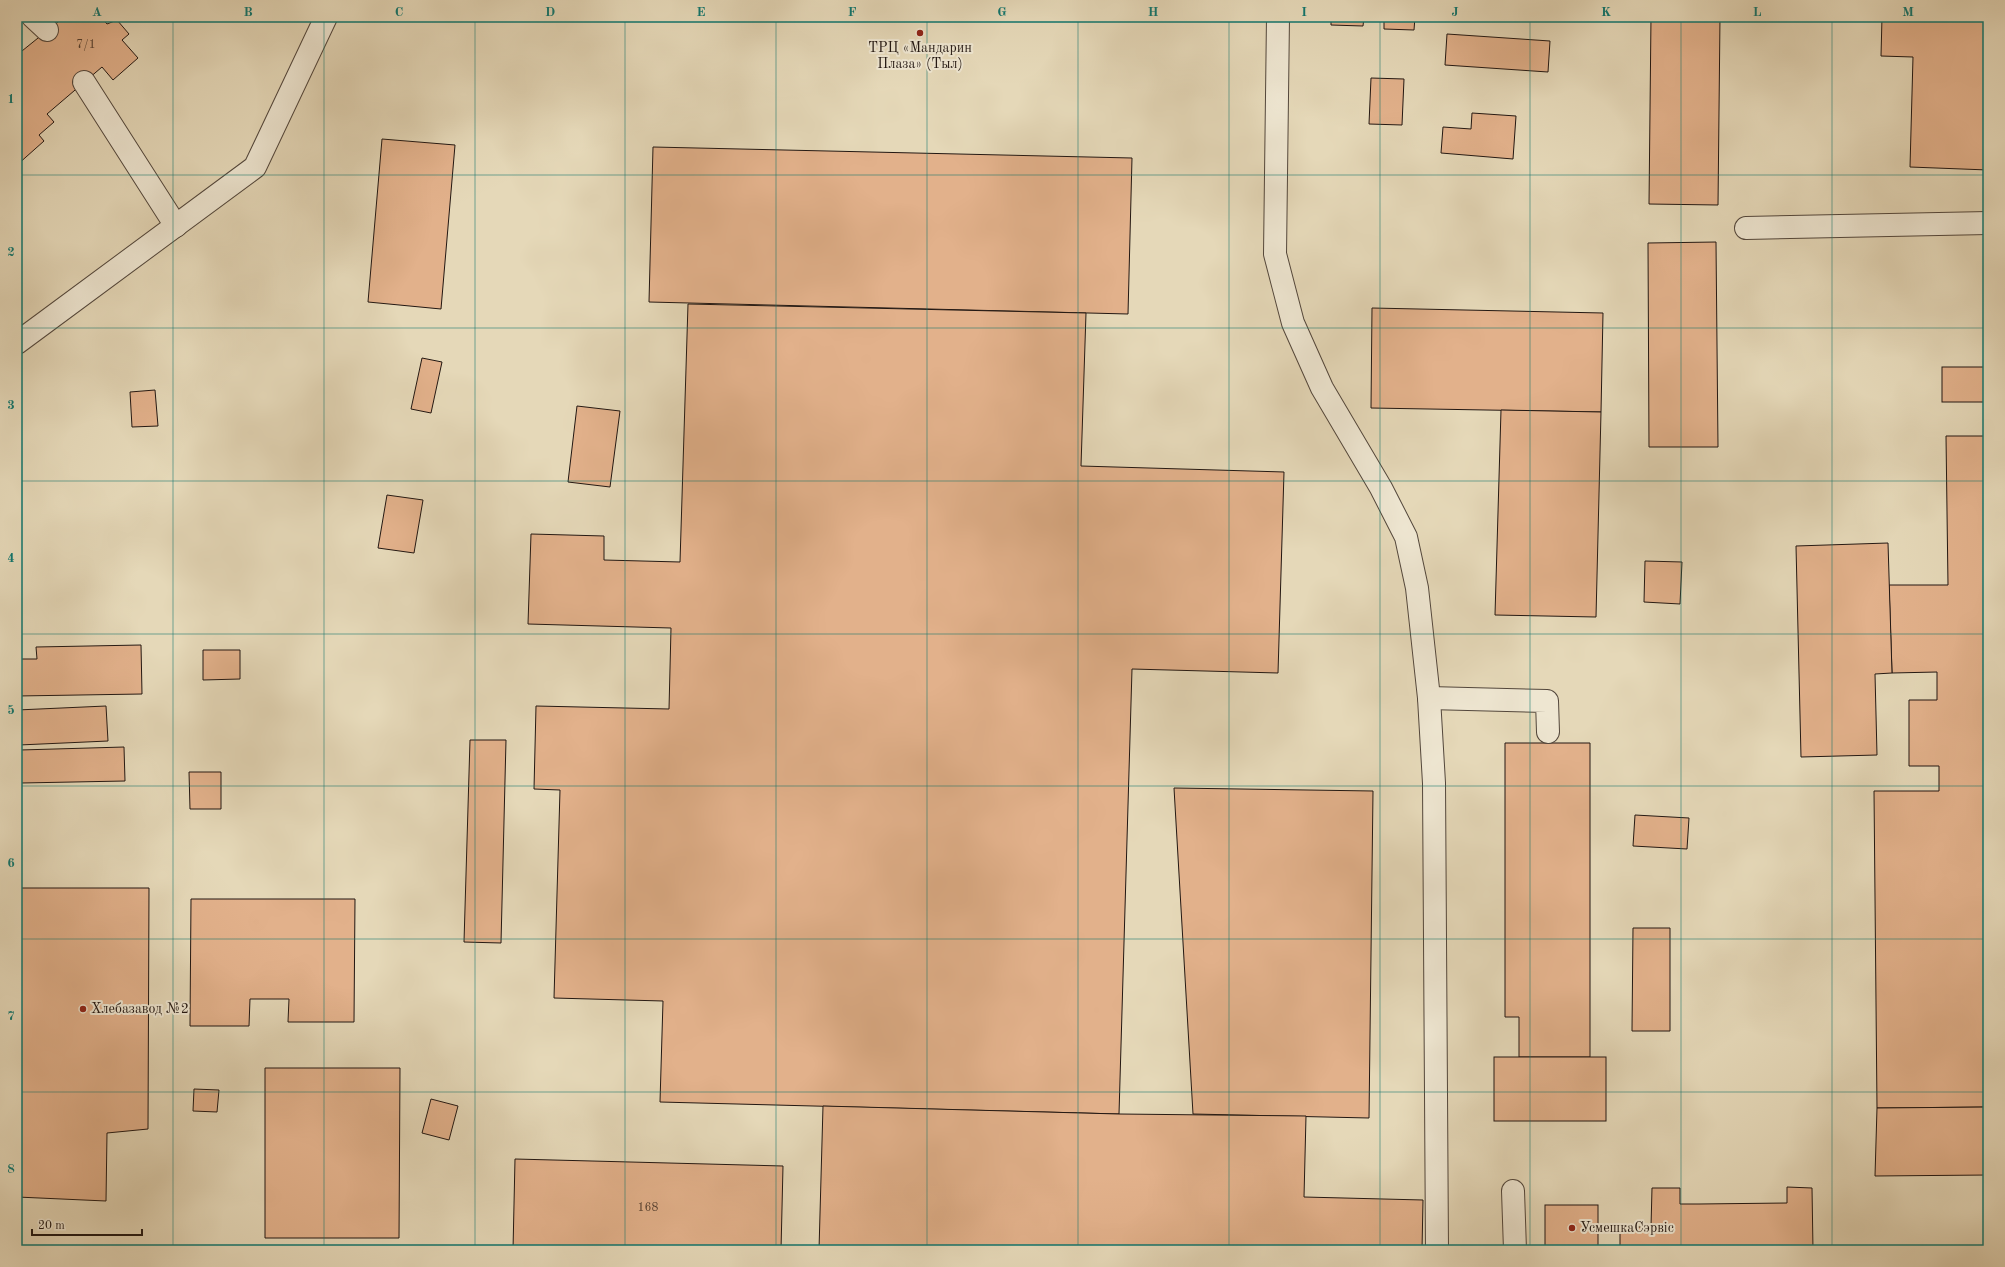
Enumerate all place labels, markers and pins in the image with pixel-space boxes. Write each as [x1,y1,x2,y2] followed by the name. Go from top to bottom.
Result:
[915,28,925,38] marker: ТРЦ «Мандарин Плаза» (Тыл)
[868,41,972,71] place label: ТРЦ «Мандарин Плаза» (Тыл)
[91,1002,189,1016] place label: Хлебазавод №2
[78,1004,88,1014] marker: Хлебазавод №2
[1580,1221,1674,1235] place label: УсмешкаСэрвіс
[1567,1223,1577,1233] marker: УсмешкаСэрвіс

